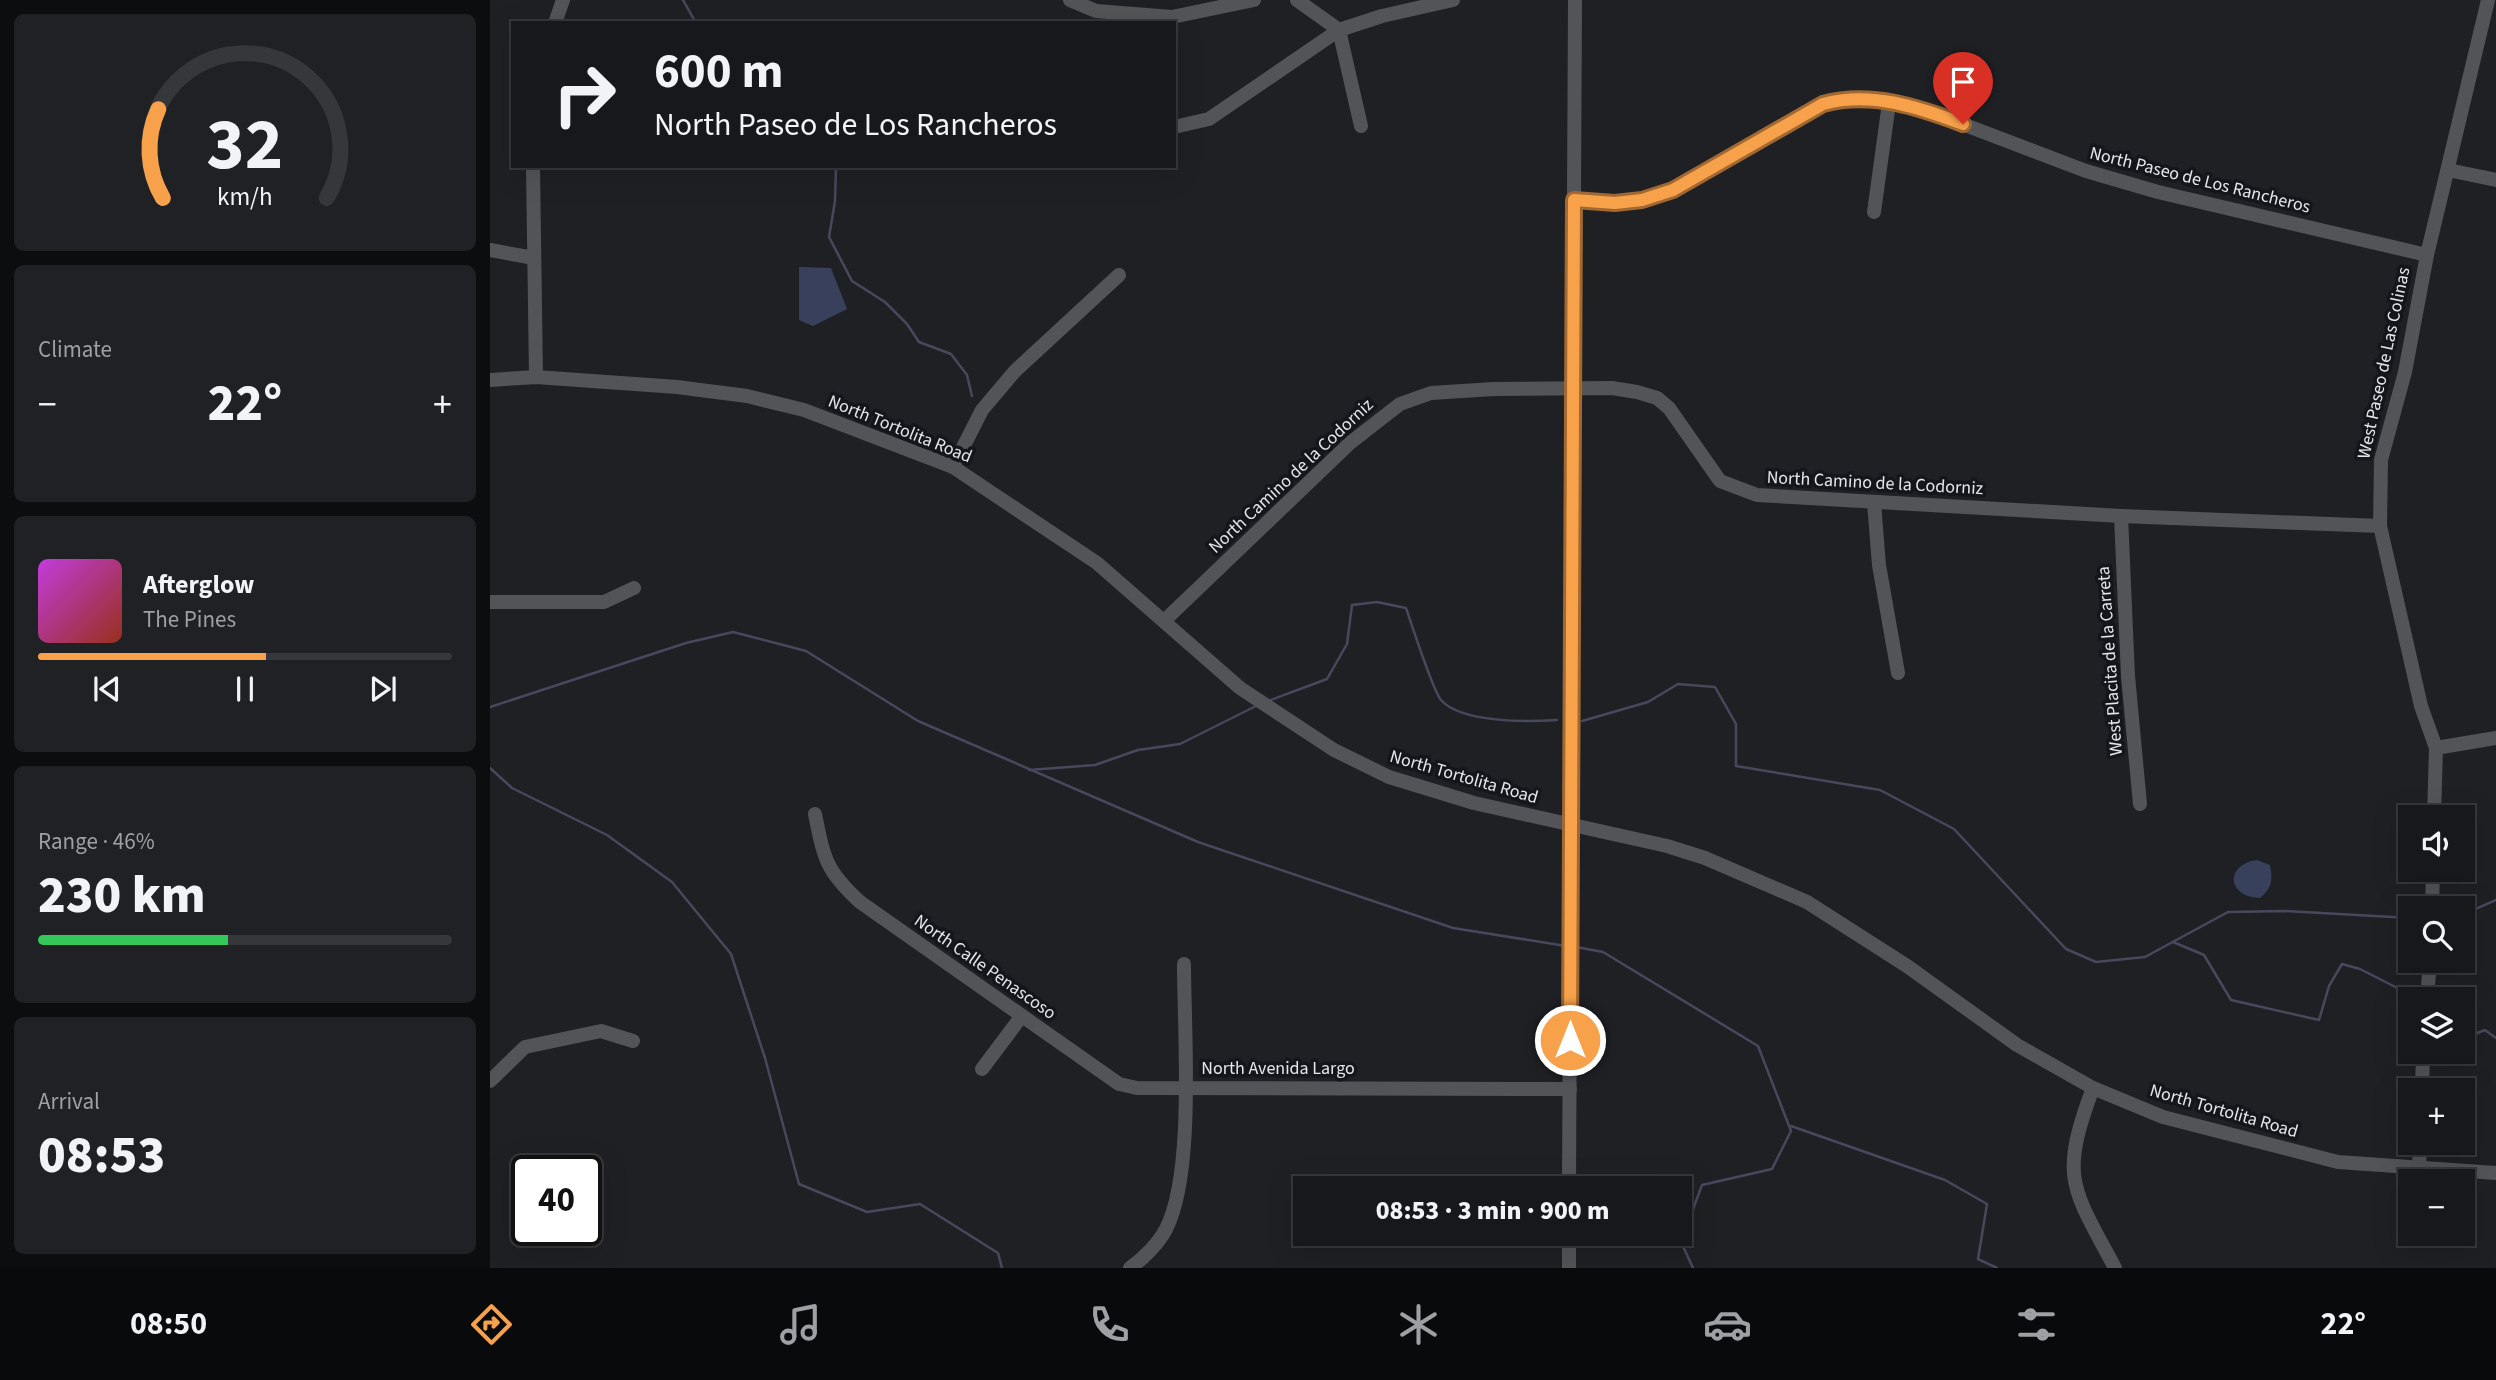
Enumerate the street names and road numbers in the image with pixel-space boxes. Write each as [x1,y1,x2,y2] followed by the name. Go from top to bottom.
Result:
[2087,140,2313,220] street label: North Paseo de Los Rancheros
[2351,265,2417,461] street label: West Paseo de Las Colinas
[824,389,976,469] street label: North Tortolita Road
[1203,393,1379,559] street label: North Camino de la Codorniz
[1766,465,1984,501] street label: North Camino de la Codorniz
[2091,565,2129,757] street label: West Placita de la Carreta
[1387,744,1541,810] street label: North Tortolita Road
[909,909,1061,1025] street label: North Calle Penascoso
[1201,1056,1355,1081] street label: North Avenida Largo
[2147,1078,2301,1144] street label: North Tortolita Road

